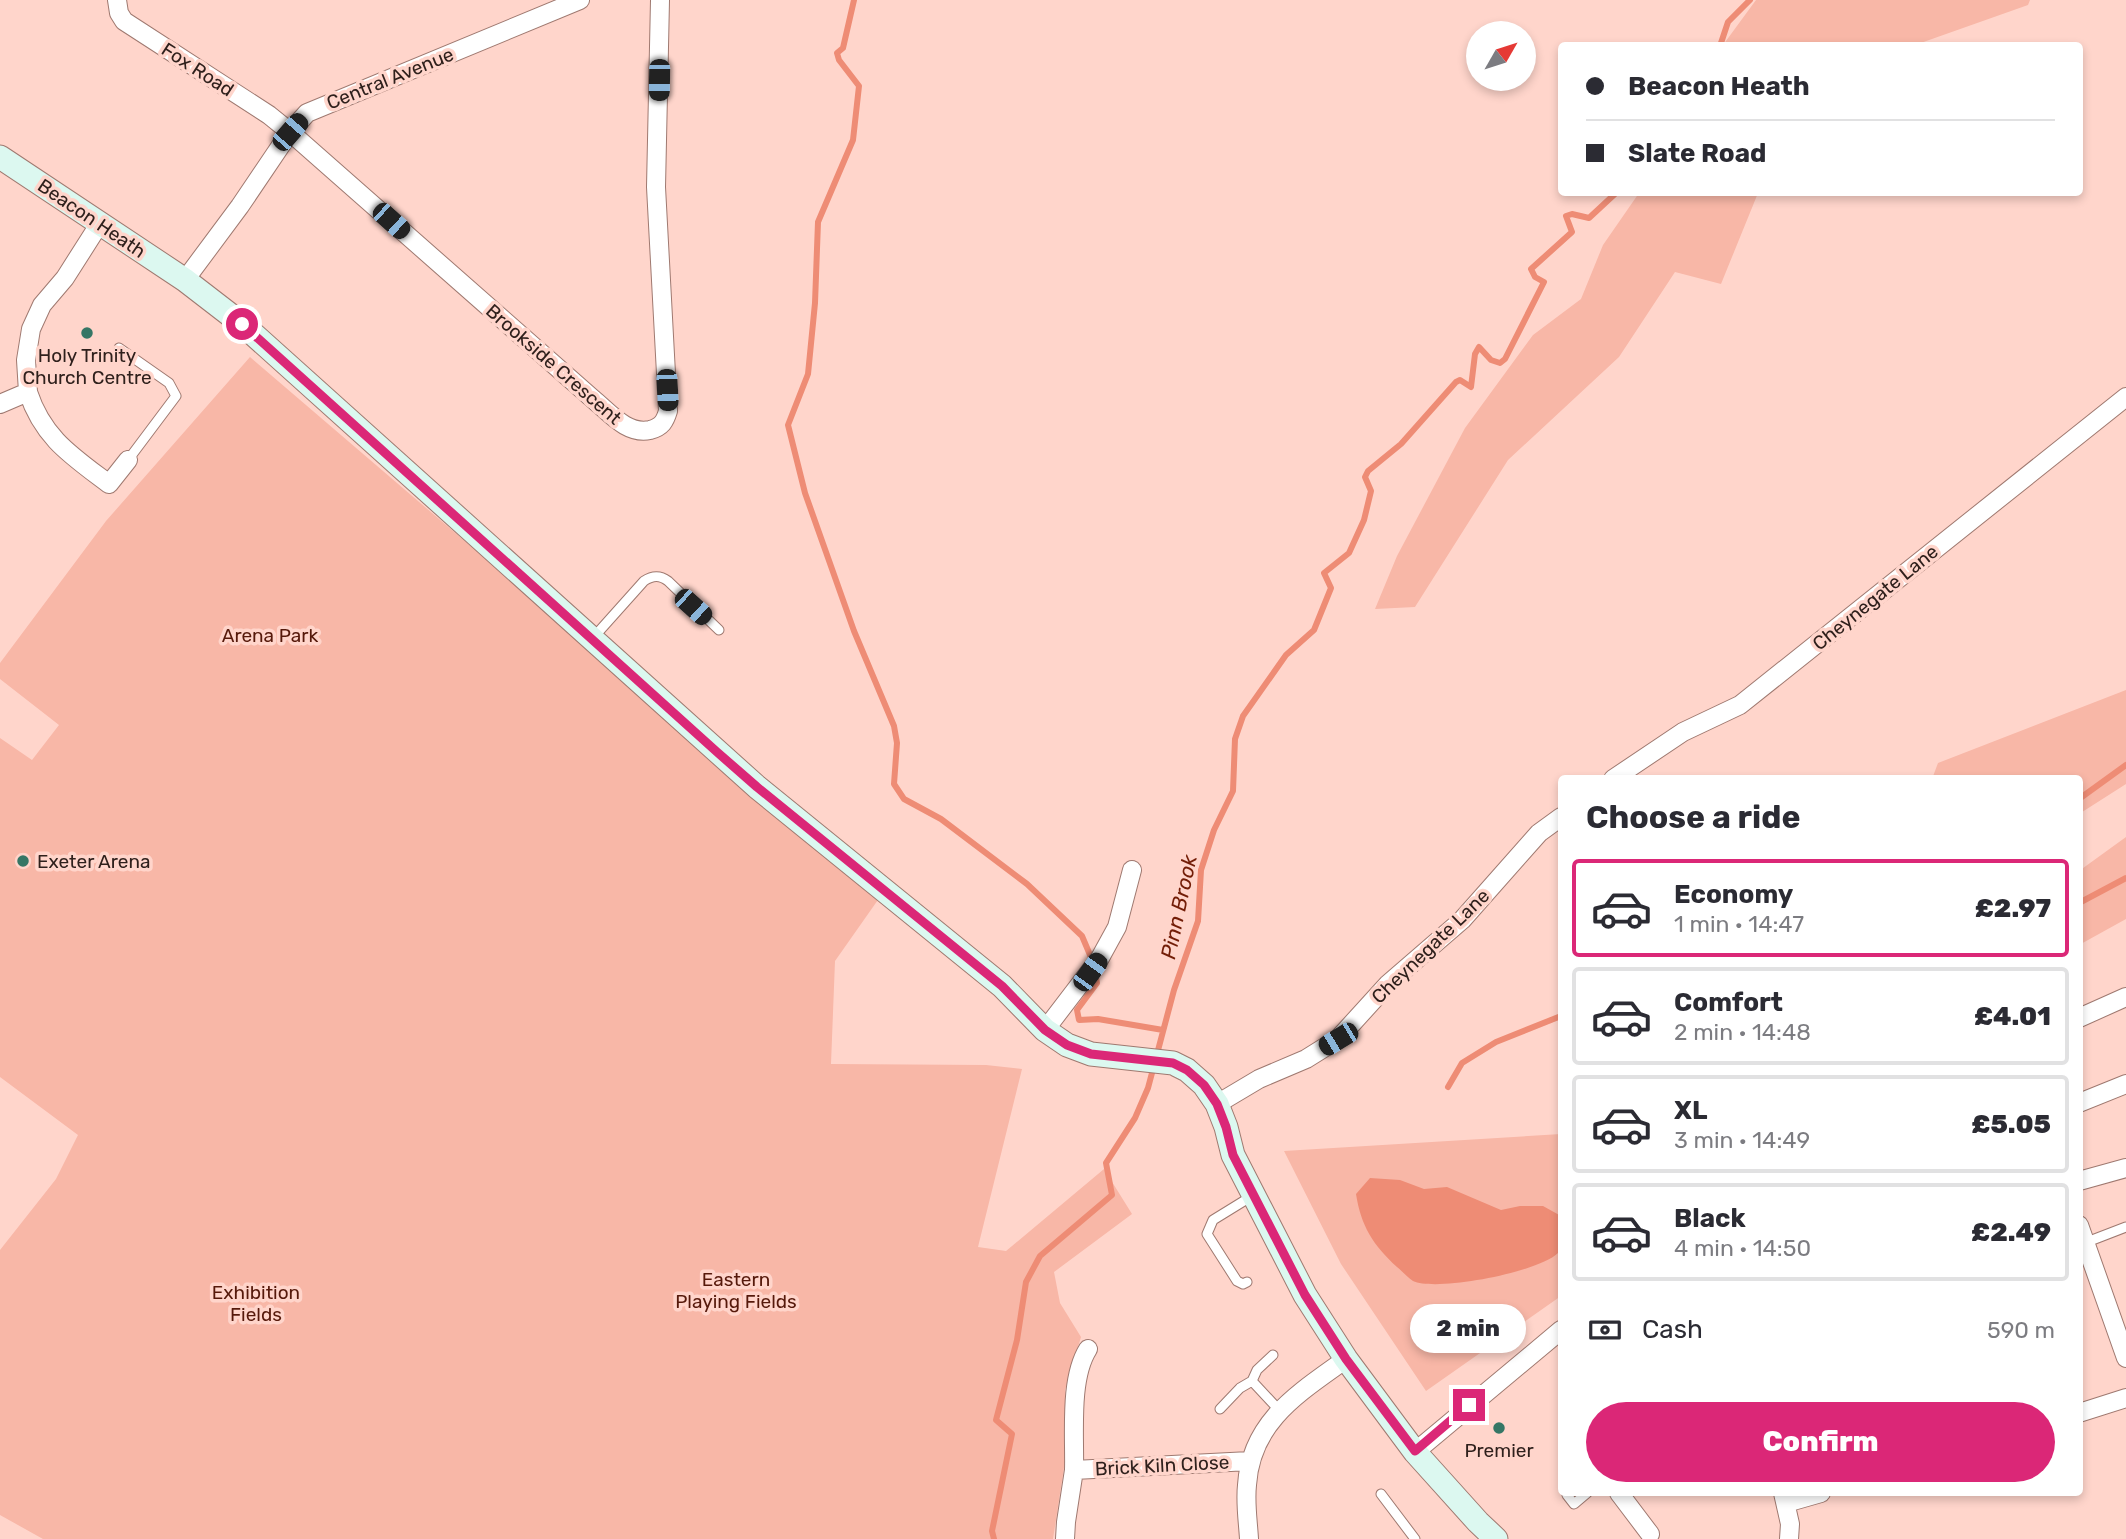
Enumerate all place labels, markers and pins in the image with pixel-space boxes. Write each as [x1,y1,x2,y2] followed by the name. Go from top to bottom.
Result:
[79,325,95,341] marker: Holy Trinity Church Centre
[22,344,152,389] place label: Holy Trinity Church Centre
[37,850,150,873] place label: Exeter Arena
[15,853,31,869] marker: Exeter Arena
[1491,1420,1507,1436] marker: Premier
[1464,1439,1534,1462] place label: Premier

